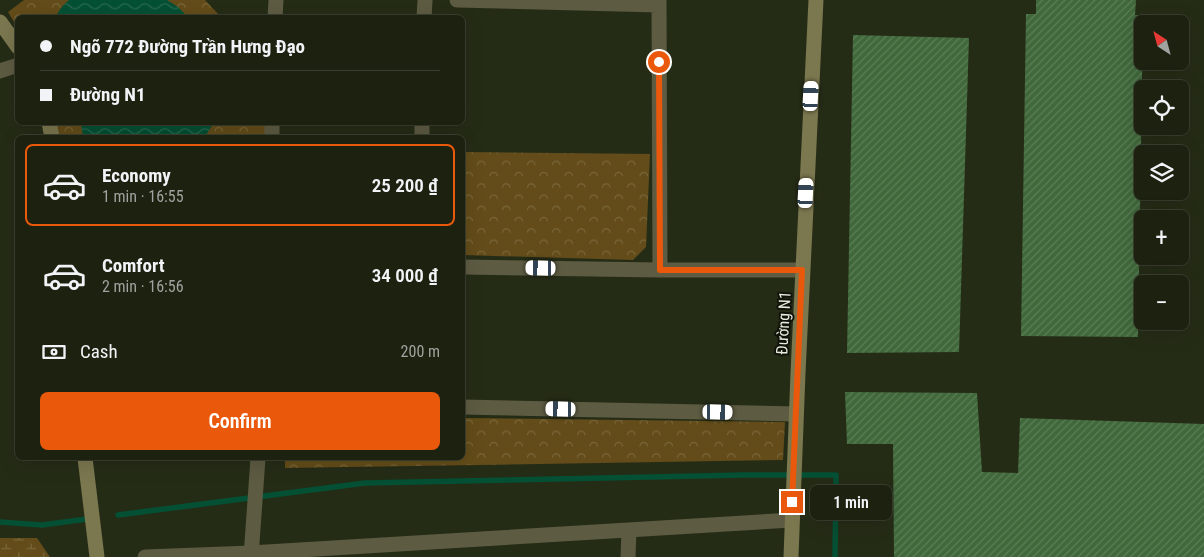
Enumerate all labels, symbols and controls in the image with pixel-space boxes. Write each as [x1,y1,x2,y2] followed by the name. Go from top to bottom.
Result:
[1134,15,1189,70] north arrow
[1134,15,1189,330] map controls
[70,35,305,58] text: Ngõ 772 Đường Trần Hưng Đạo
[648,51,670,73] route start
[1134,80,1189,135] button: locate
[802,81,819,111] car
[70,83,146,106] text: Đường N1
[1134,145,1189,200] button: layers
[42,163,87,208] icon: car
[102,164,171,187] text: Economy
[372,174,438,197] text: 25 200 ₫
[797,178,814,208] car
[102,187,184,206] text: 1 min · 16:55
[1134,210,1189,265] button: +
[42,253,87,298] icon: car
[102,254,165,277] text: Comfort
[525,260,556,276] car
[372,264,438,287] text: 34 000 ₫
[1134,275,1189,330] button: −
[102,277,184,296] text: 2 min · 16:56
[772,291,795,355] street label: Đường N1
[40,338,68,366] icon: cash
[80,340,118,363] text: Cash
[401,342,440,361] text: 200 m
[40,392,440,450] button: Confirm
[545,401,576,417] car
[702,404,733,420] car
[810,484,892,520] callout: 1 min
[781,491,803,513] route end
[833,493,869,512] text: 1 min

